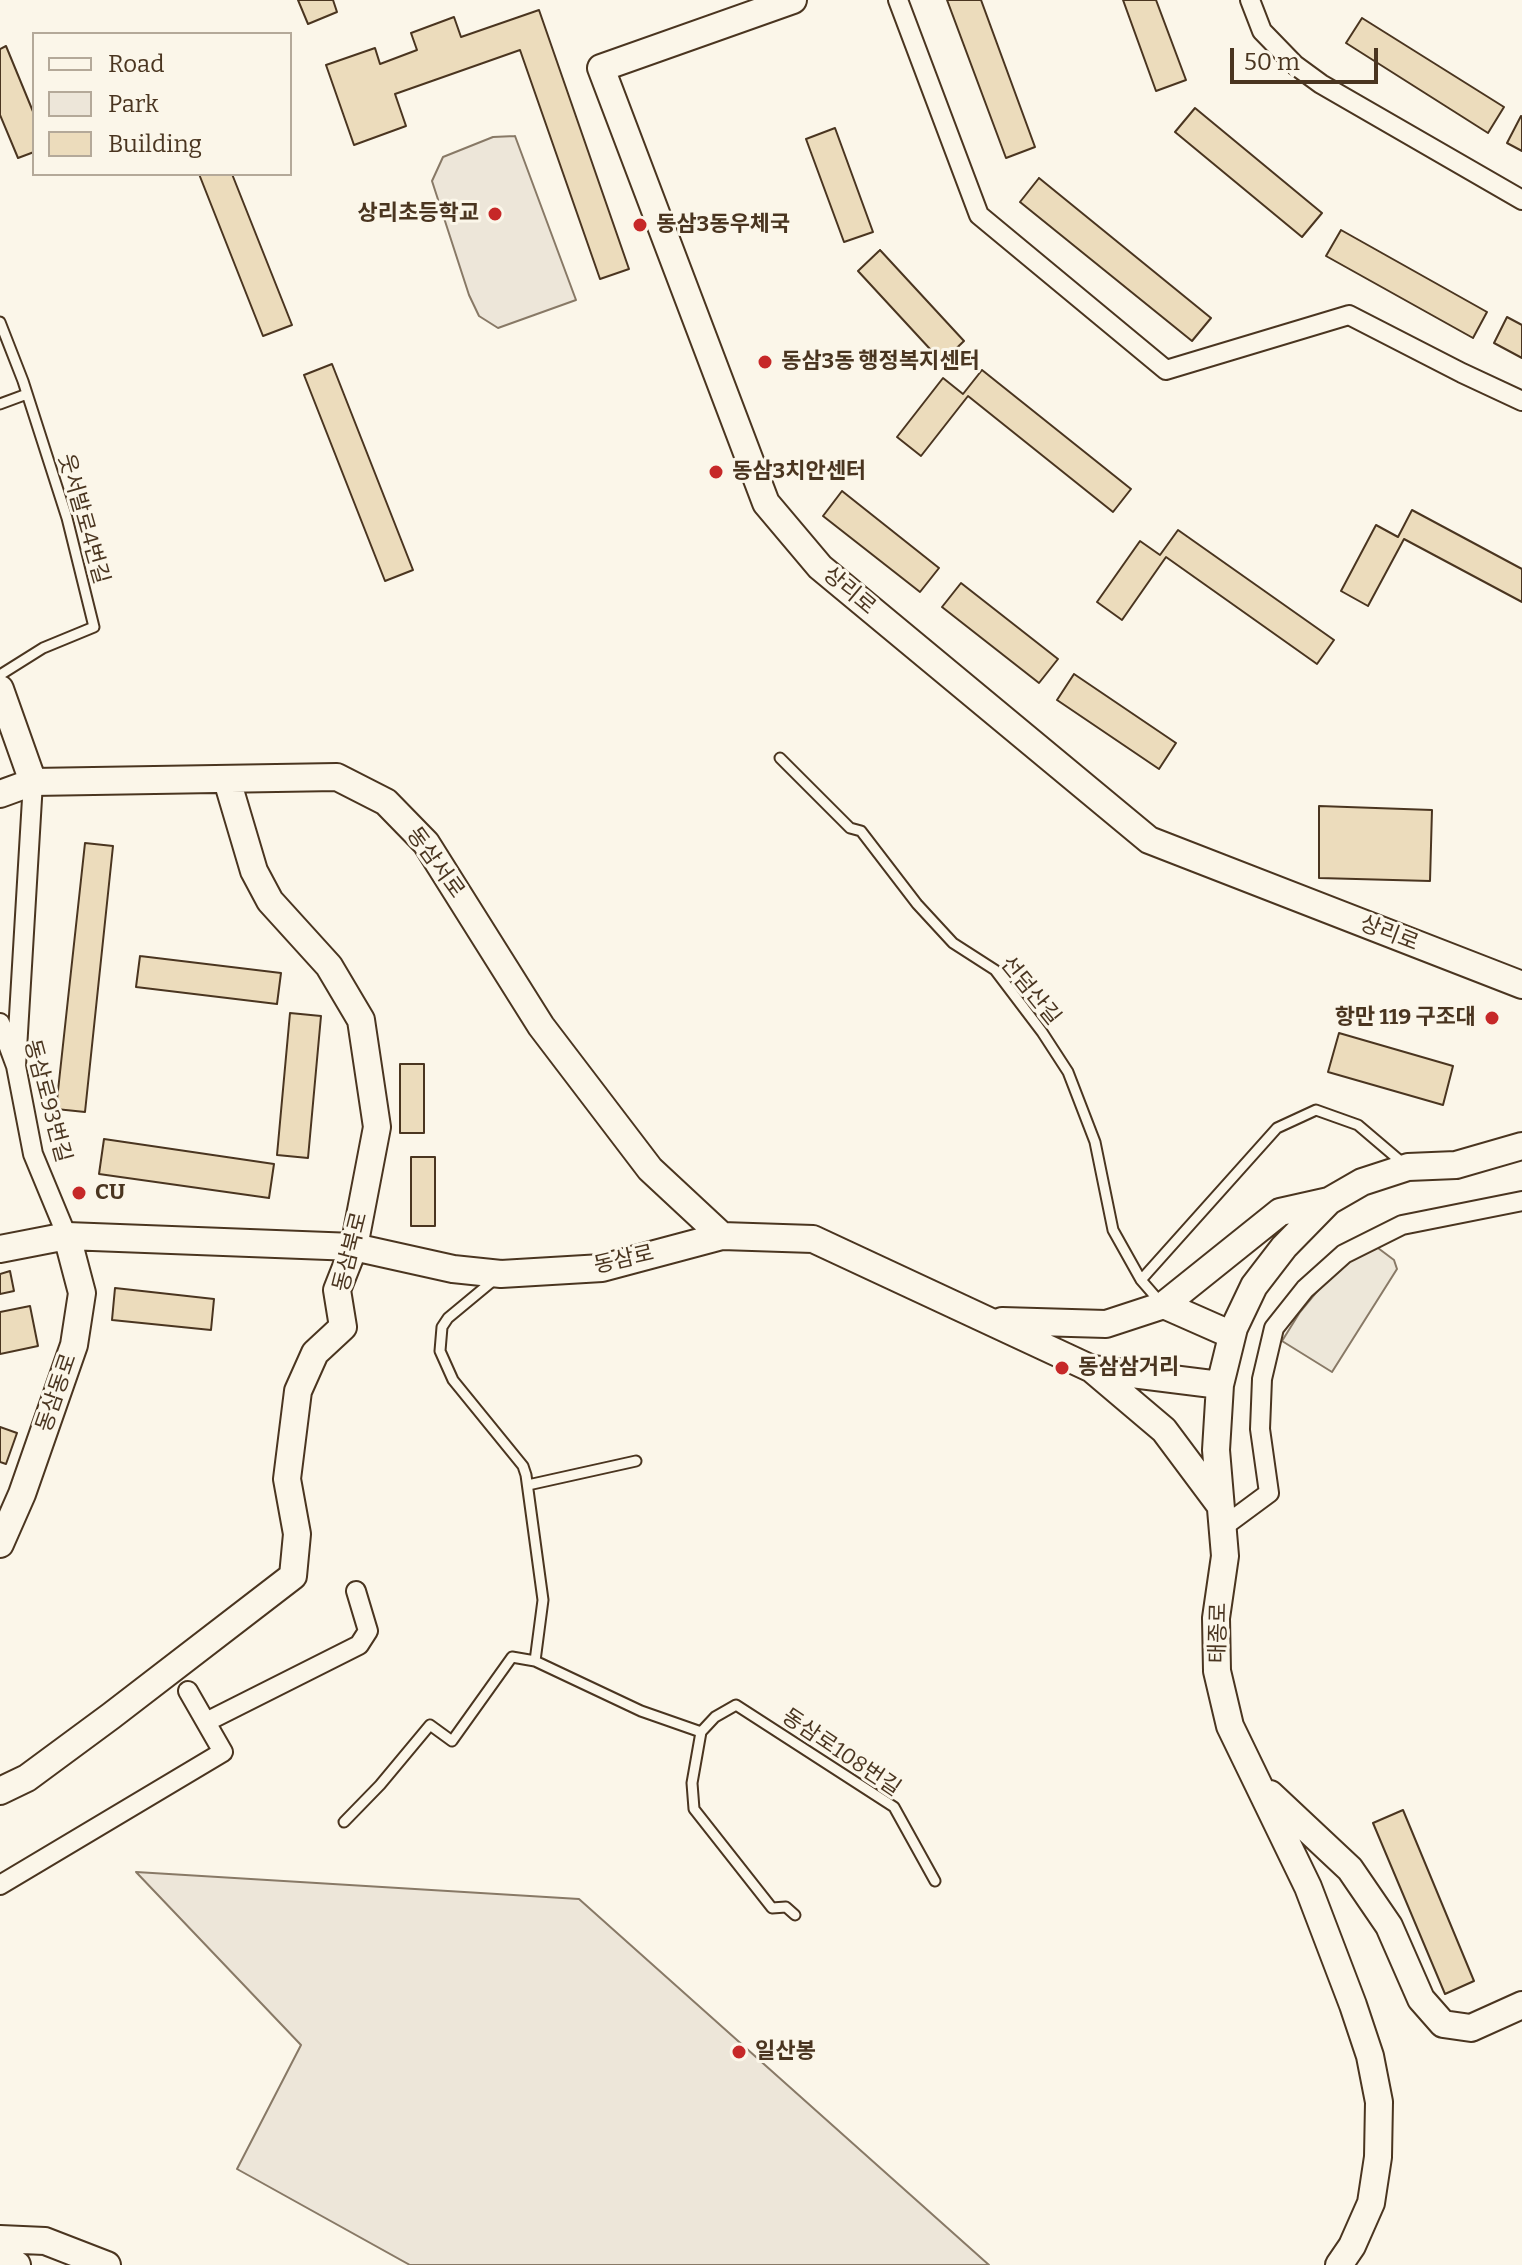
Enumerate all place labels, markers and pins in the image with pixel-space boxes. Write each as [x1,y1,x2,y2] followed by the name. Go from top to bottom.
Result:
[358,201,479,227] place label: 상리초등학교
[486,205,504,223] marker: 상리초등학교
[656,212,790,238] place label: 동삼3동우체국
[631,216,649,234] marker: 동삼3동우체국
[781,349,980,375] place label: 동삼3동 행정복지센터
[756,353,774,371] marker: 동삼3동 행정복지센터
[732,459,866,485] place label: 동삼3치안센터
[707,463,725,481] marker: 동삼3치안센터
[1335,1005,1476,1031] place label: 항만 119 구조대
[1483,1009,1501,1027] marker: 항만 119 구조대
[95,1180,125,1206] place label: CU
[70,1184,88,1202] marker: CU
[1078,1355,1179,1381] place label: 동삼삼거리
[1053,1359,1071,1377] marker: 동삼삼거리
[755,2039,816,2065] place label: 일산봉
[730,2043,748,2061] marker: 일산봉

